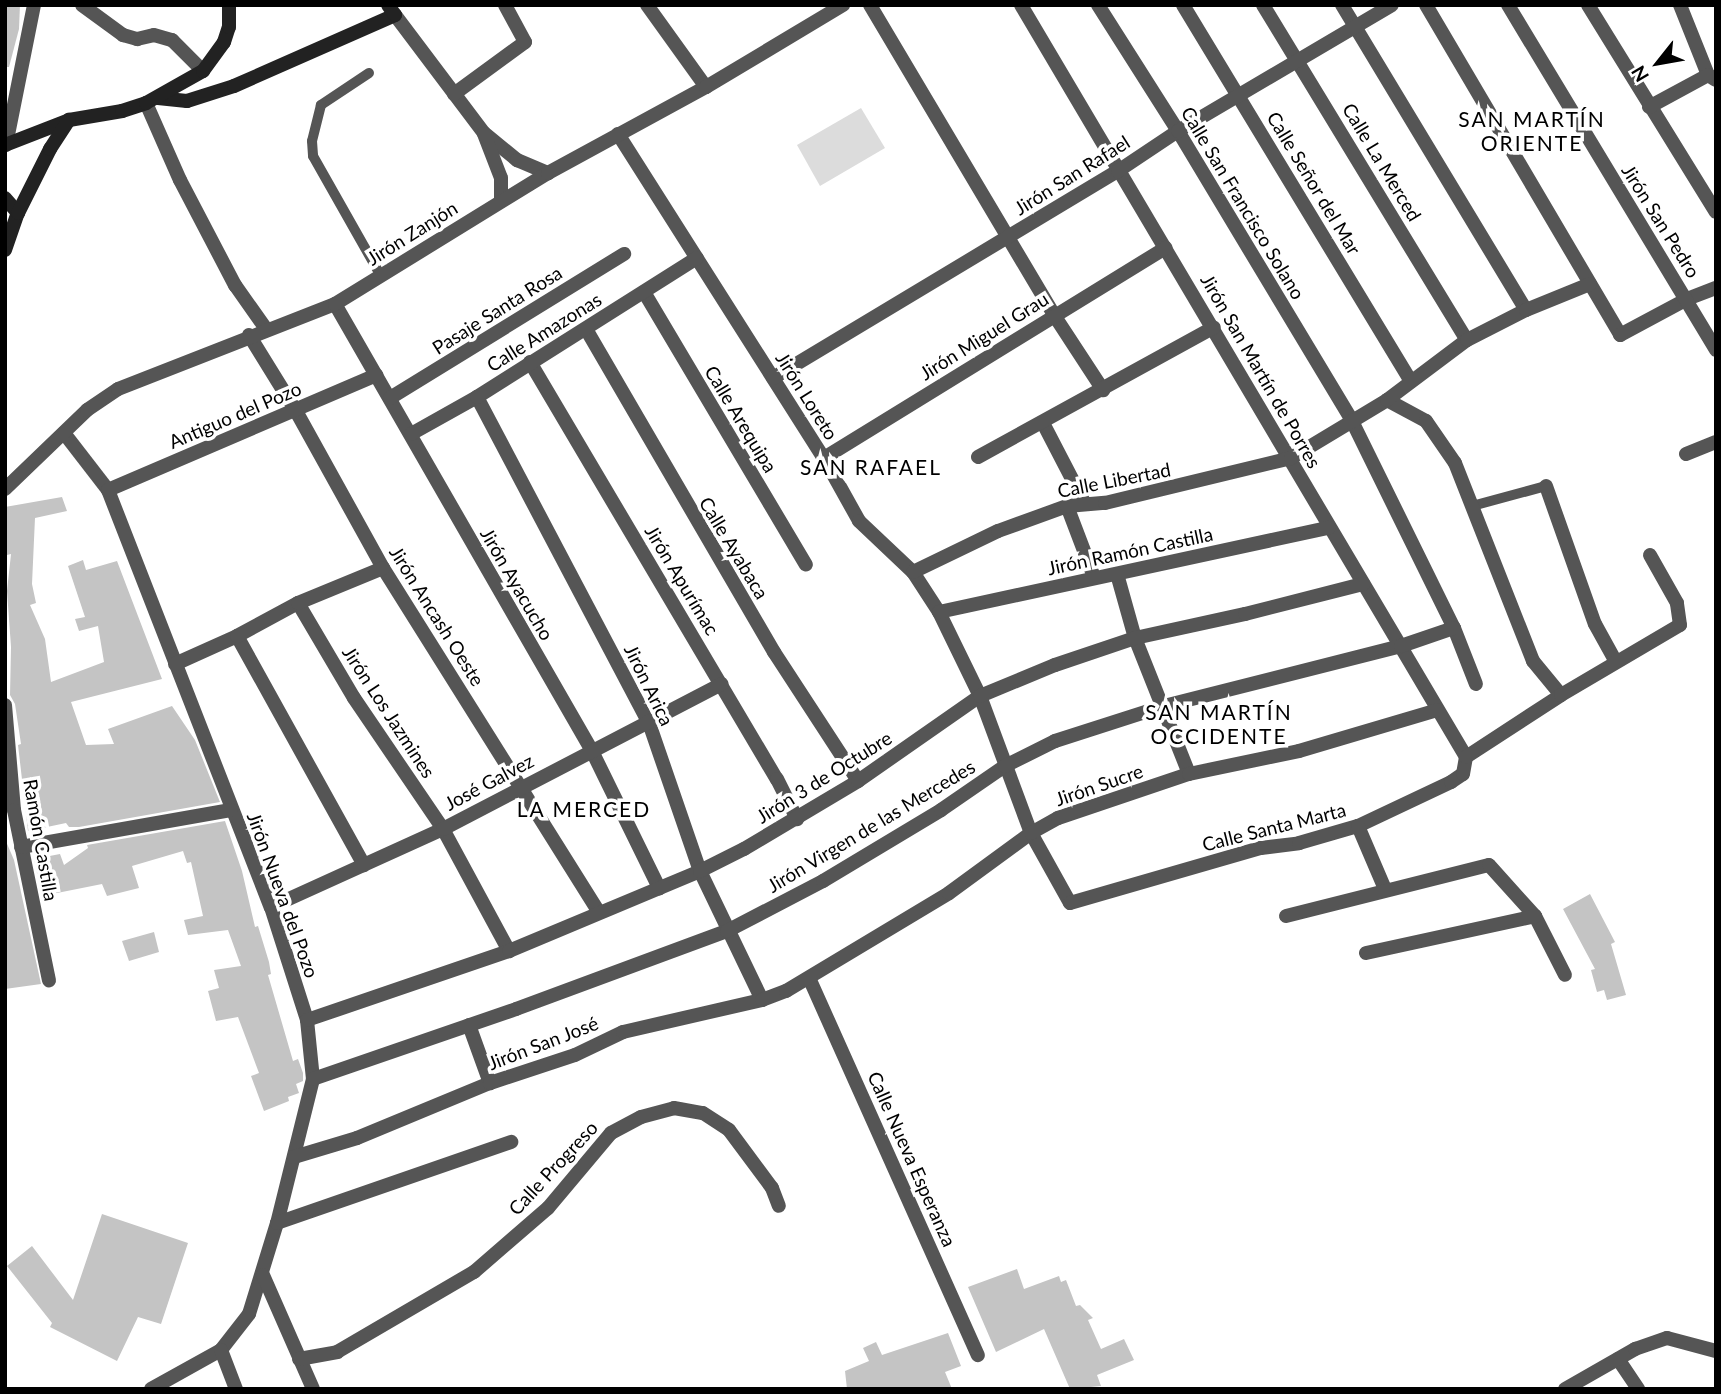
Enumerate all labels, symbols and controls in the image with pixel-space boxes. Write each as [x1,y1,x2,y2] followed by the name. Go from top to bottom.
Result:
[1623,28,1693,98] north arrow
[1626,62,1653,86] text: N
[1338,99,1426,225] street label: Calle La Merced
[1176,103,1310,303] street label: Calle San Francisco Solano
[1460,106,1604,156] district label: SAN MARTÍN ORIENTE
[1262,107,1366,259] street label: Calle Señor del Mar
[1010,130,1134,220] street label: Jirón San Rafael
[1617,160,1705,282] street label: Jirón San Pedro
[362,196,462,270] street label: Jirón Zanjón
[428,261,566,359] street label: Pasaje Santa Rosa
[1196,270,1326,472] street label: Jirón San Martín de Porres
[915,287,1053,385] street label: Jirón Miguel Grau
[482,288,606,376] street label: Calle Amazonas
[771,348,843,444] street label: Jirón Loreto
[700,361,782,477] street label: Calle Arequipa
[165,377,305,453] street label: Antiguo del Pozo
[801,454,941,480] district label: SAN RAFAEL
[1055,458,1173,502] street label: Calle Libertad
[694,493,774,603] street label: Calle Ayabaca
[640,521,724,639] street label: Jirón Apurímac
[1045,522,1215,580] street label: Jirón Ramón Castilla
[476,524,558,644] street label: Jirón Ayacucho
[385,542,489,690] street label: Jirón Ancash Oeste
[619,640,679,730] street label: Jirón Arica
[338,642,440,782] street label: Jirón Los Jazmines
[1147,699,1291,749] district label: SAN MARTÍN OCCIDENTE
[752,726,896,828] street label: Jirón 3 de Octubre
[441,749,537,815] street label: José Galvez
[763,755,979,897] street label: Jirón Virgen de las Mercedes
[1052,759,1146,811] street label: Jirón Sucre
[19,777,63,903] street label: Ramón Castilla
[518,796,650,822] district label: LA MERCED
[1200,798,1348,856] street label: Calle Santa Marta
[242,809,324,981] street label: Jirón Nueva del Pozo
[484,1011,602,1075] street label: Jirón San José
[863,1068,961,1250] street label: Calle Nueva Esperanza
[504,1116,602,1220] street label: Calle Progreso

